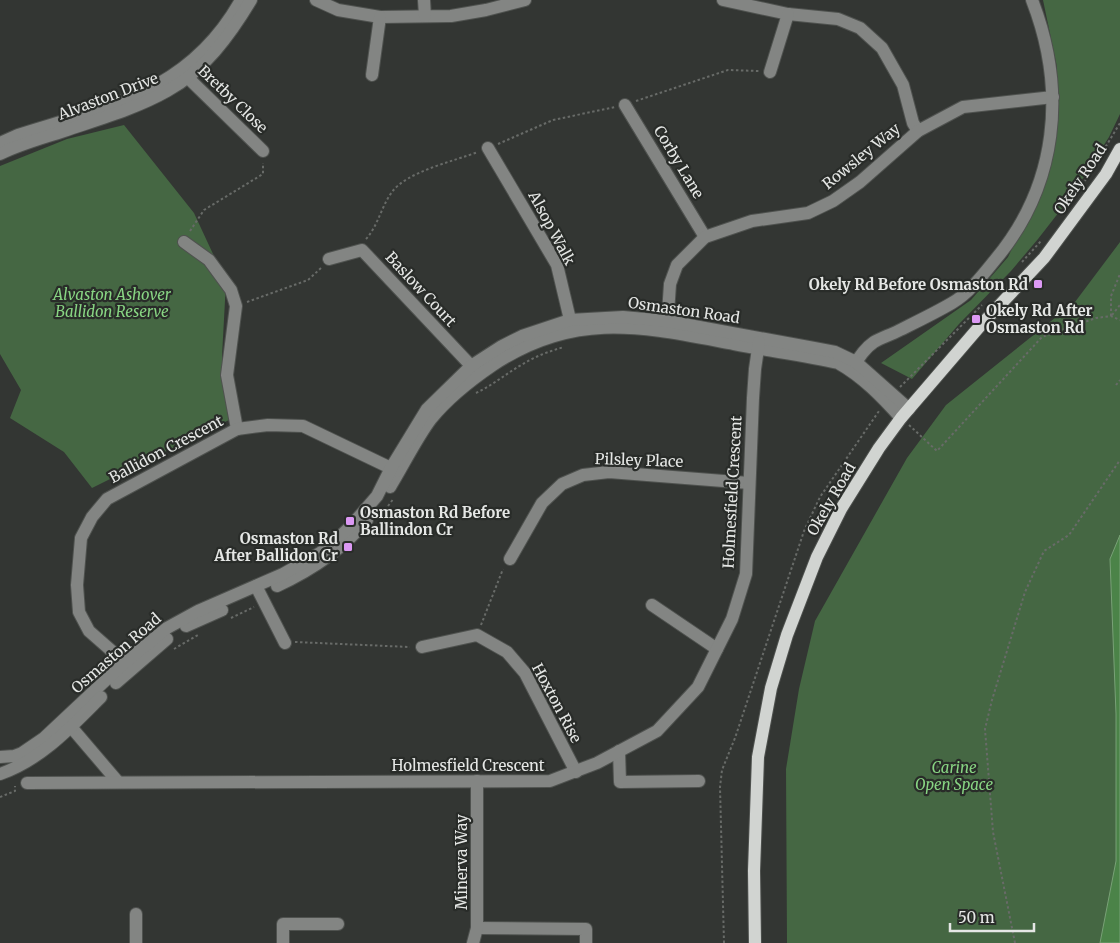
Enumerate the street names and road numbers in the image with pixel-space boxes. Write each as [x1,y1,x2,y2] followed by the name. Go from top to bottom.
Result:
[194,61,272,137] street label: Bretby Close
[54,68,161,124] street label: Alvaston Drive
[818,119,904,193] street label: Rowsley Way
[650,122,708,202] street label: Corby Lane
[1050,140,1110,218] street label: Okely Road
[524,187,580,269] street label: Alsop Walk
[381,248,461,331] street label: Baslow Court
[627,293,741,327] street label: Osmaston Road
[106,411,226,487] street label: Ballidon Crescent
[719,415,745,569] street label: Holmesfield Crescent
[594,449,684,471] street label: Pilsley Place
[803,459,859,539] street label: Okely Road
[67,609,165,697] street label: Osmaston Road
[528,660,586,746] street label: Hoxton Rise
[391,756,545,775] street label: Holmesfield Crescent
[452,814,471,910] street label: Minerva Way

